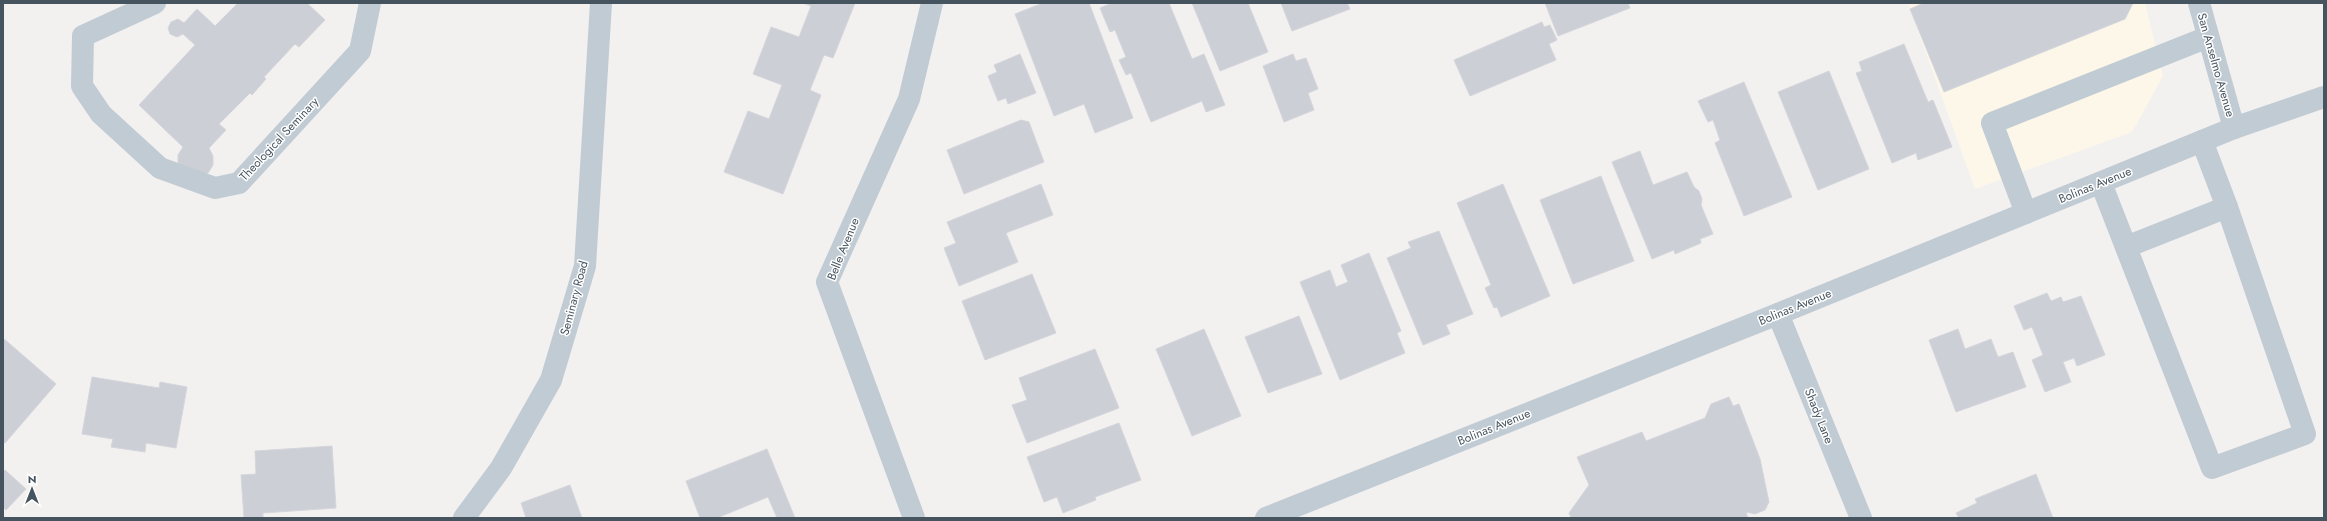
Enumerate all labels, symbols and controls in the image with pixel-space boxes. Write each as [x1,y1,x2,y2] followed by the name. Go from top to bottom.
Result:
[2193,11,2239,119] street label: San Anselmo Avenue
[235,93,323,185] street label: Theological Seminary
[2056,162,2134,208] street label: Bolinas Avenue
[822,215,864,283] street label: Belle Avenue
[555,259,593,337] street label: Seminary Road
[1756,284,1834,330] street label: Bolinas Avenue
[1800,386,1838,446] street label: Shady Lane
[1455,404,1533,450] street label: Bolinas Avenue
[12,469,52,509] north arrow
[28,471,36,487] text: N

